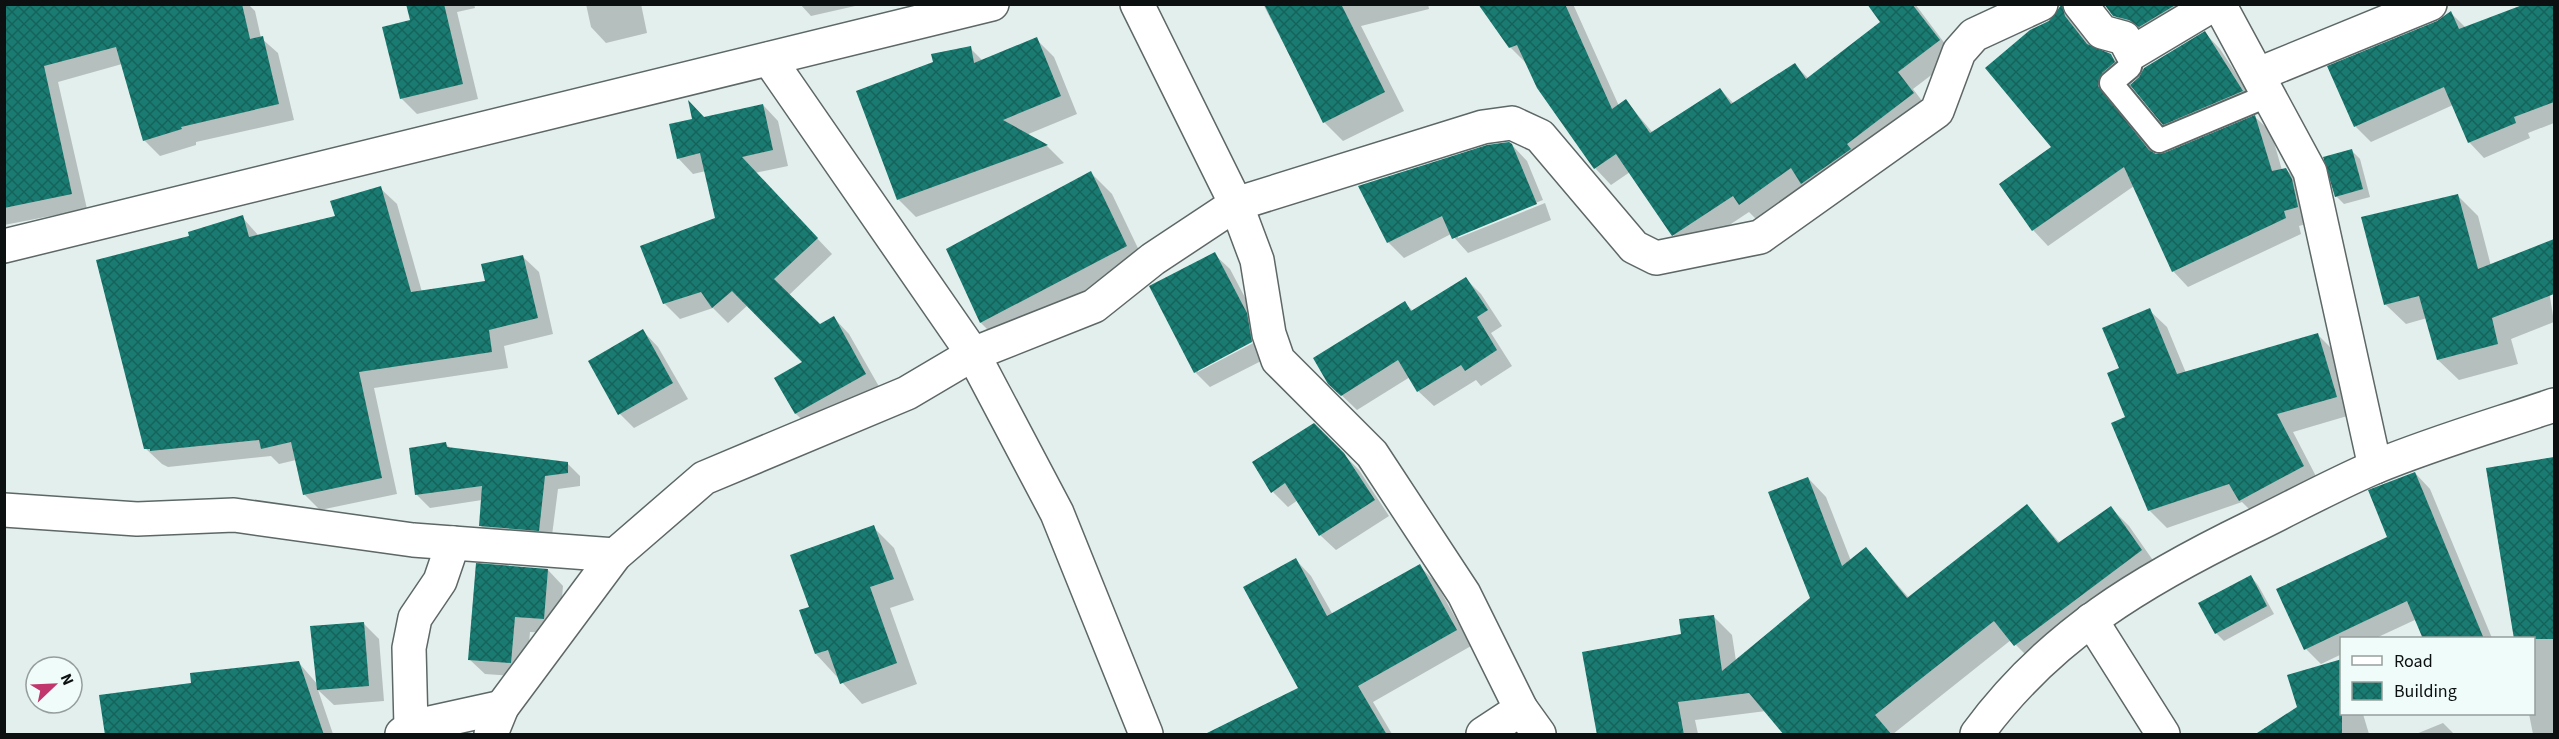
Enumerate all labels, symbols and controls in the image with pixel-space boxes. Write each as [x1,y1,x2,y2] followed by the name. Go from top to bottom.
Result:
[2340,637,2535,715] legend
[2394,649,2433,674] text: Road
[24,655,84,715] north arrow
[55,670,79,689] text: N
[2394,679,2457,704] text: Building

